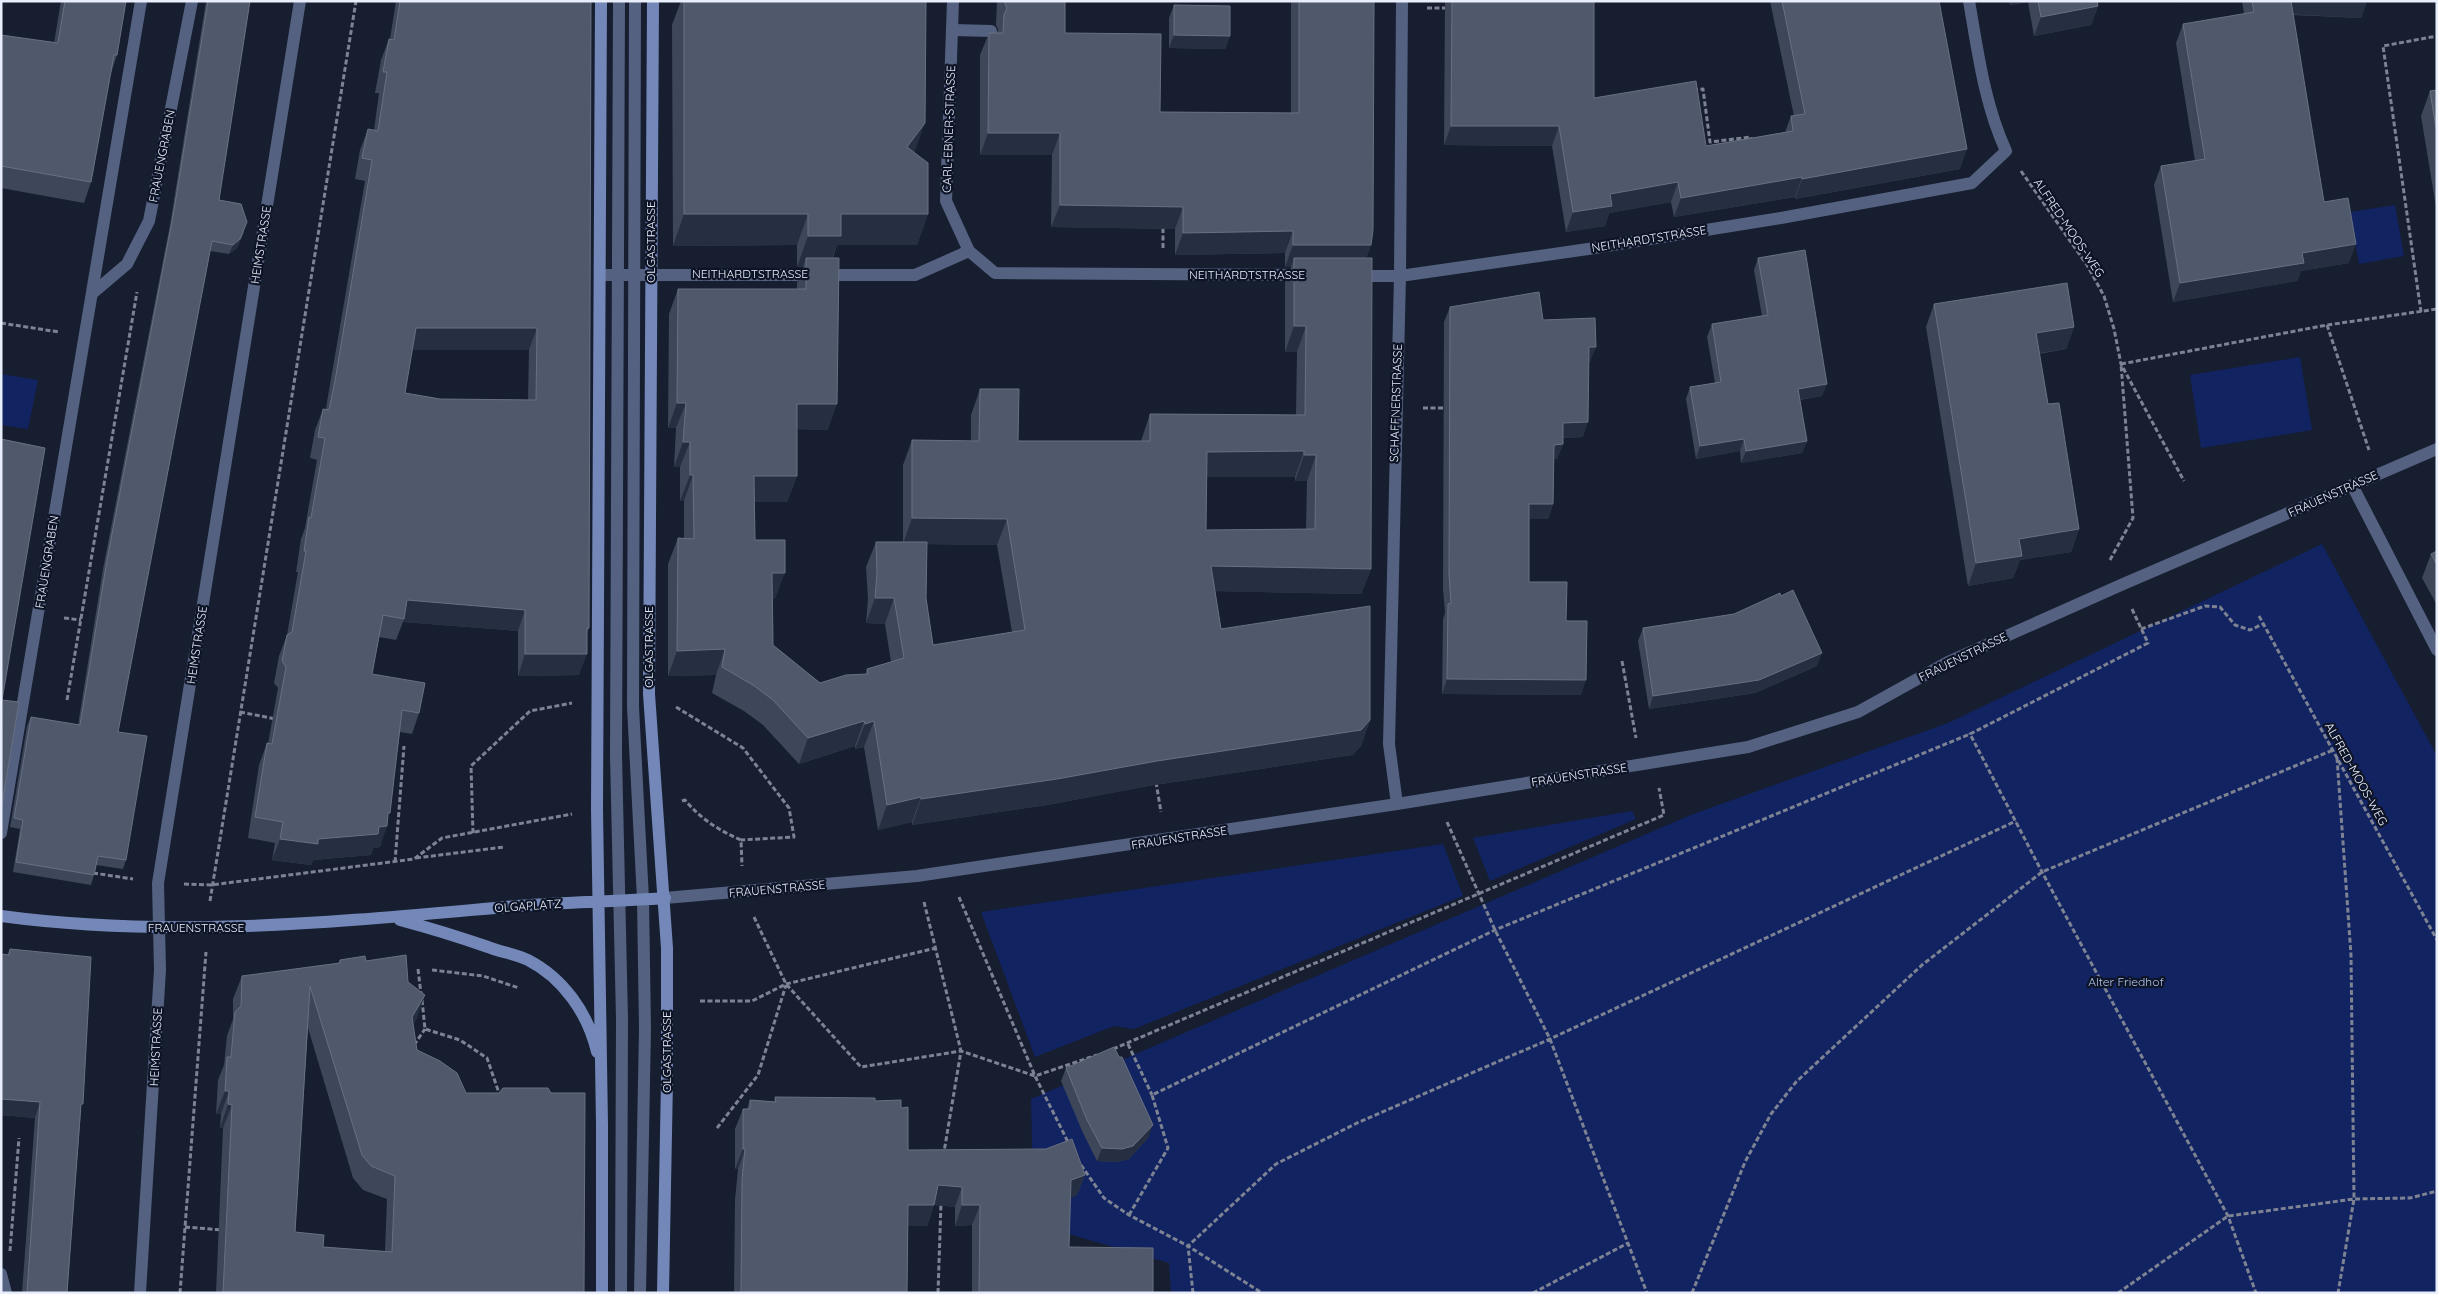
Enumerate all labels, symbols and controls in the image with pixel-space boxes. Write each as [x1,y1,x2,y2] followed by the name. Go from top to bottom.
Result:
[939,65,958,193] street label: CARL-EBNER-STRASSE
[145,108,178,204] street label: FRAUENGRABEN
[2031,176,2108,280] street label: ALFRED-MOOS-WEG
[643,201,658,283] street label: OLGASTRASSE
[247,205,274,285] street label: HEIMSTRASSE
[1590,222,1708,255] street label: NEITHARDTSTRASSE
[692,266,808,281] street label: NEITHARDTSTRASSE
[1189,267,1305,282] street label: NEITHARDTSTRASSE
[1386,343,1405,462] street label: SCHAFFNERSTRASSE
[2286,467,2380,520] street label: FRAUENSTRASSE
[32,514,61,610] street label: FRAUENGRABEN
[183,605,210,685] street label: HEIMSTRASSE
[641,606,656,688] street label: OLGASTRASSE
[1916,629,2010,684] street label: FRAUENSTRASSE
[2322,720,2391,828] street label: ALFRED-MOOS-WEG
[1530,760,1628,789] street label: FRAUENSTRASSE
[1130,823,1228,852] street label: FRAUENSTRASSE
[728,877,826,900] street label: FRAUENSTRASSE
[494,896,562,915] street label: OLGAPLATZ
[148,920,245,935] street label: FRAUENSTRASSE
[2088,974,2164,989] park label: Alter Friedhof
[146,1007,165,1087] street label: HEIMSTRASSE
[659,1011,674,1093] street label: OLGASTRASSE

